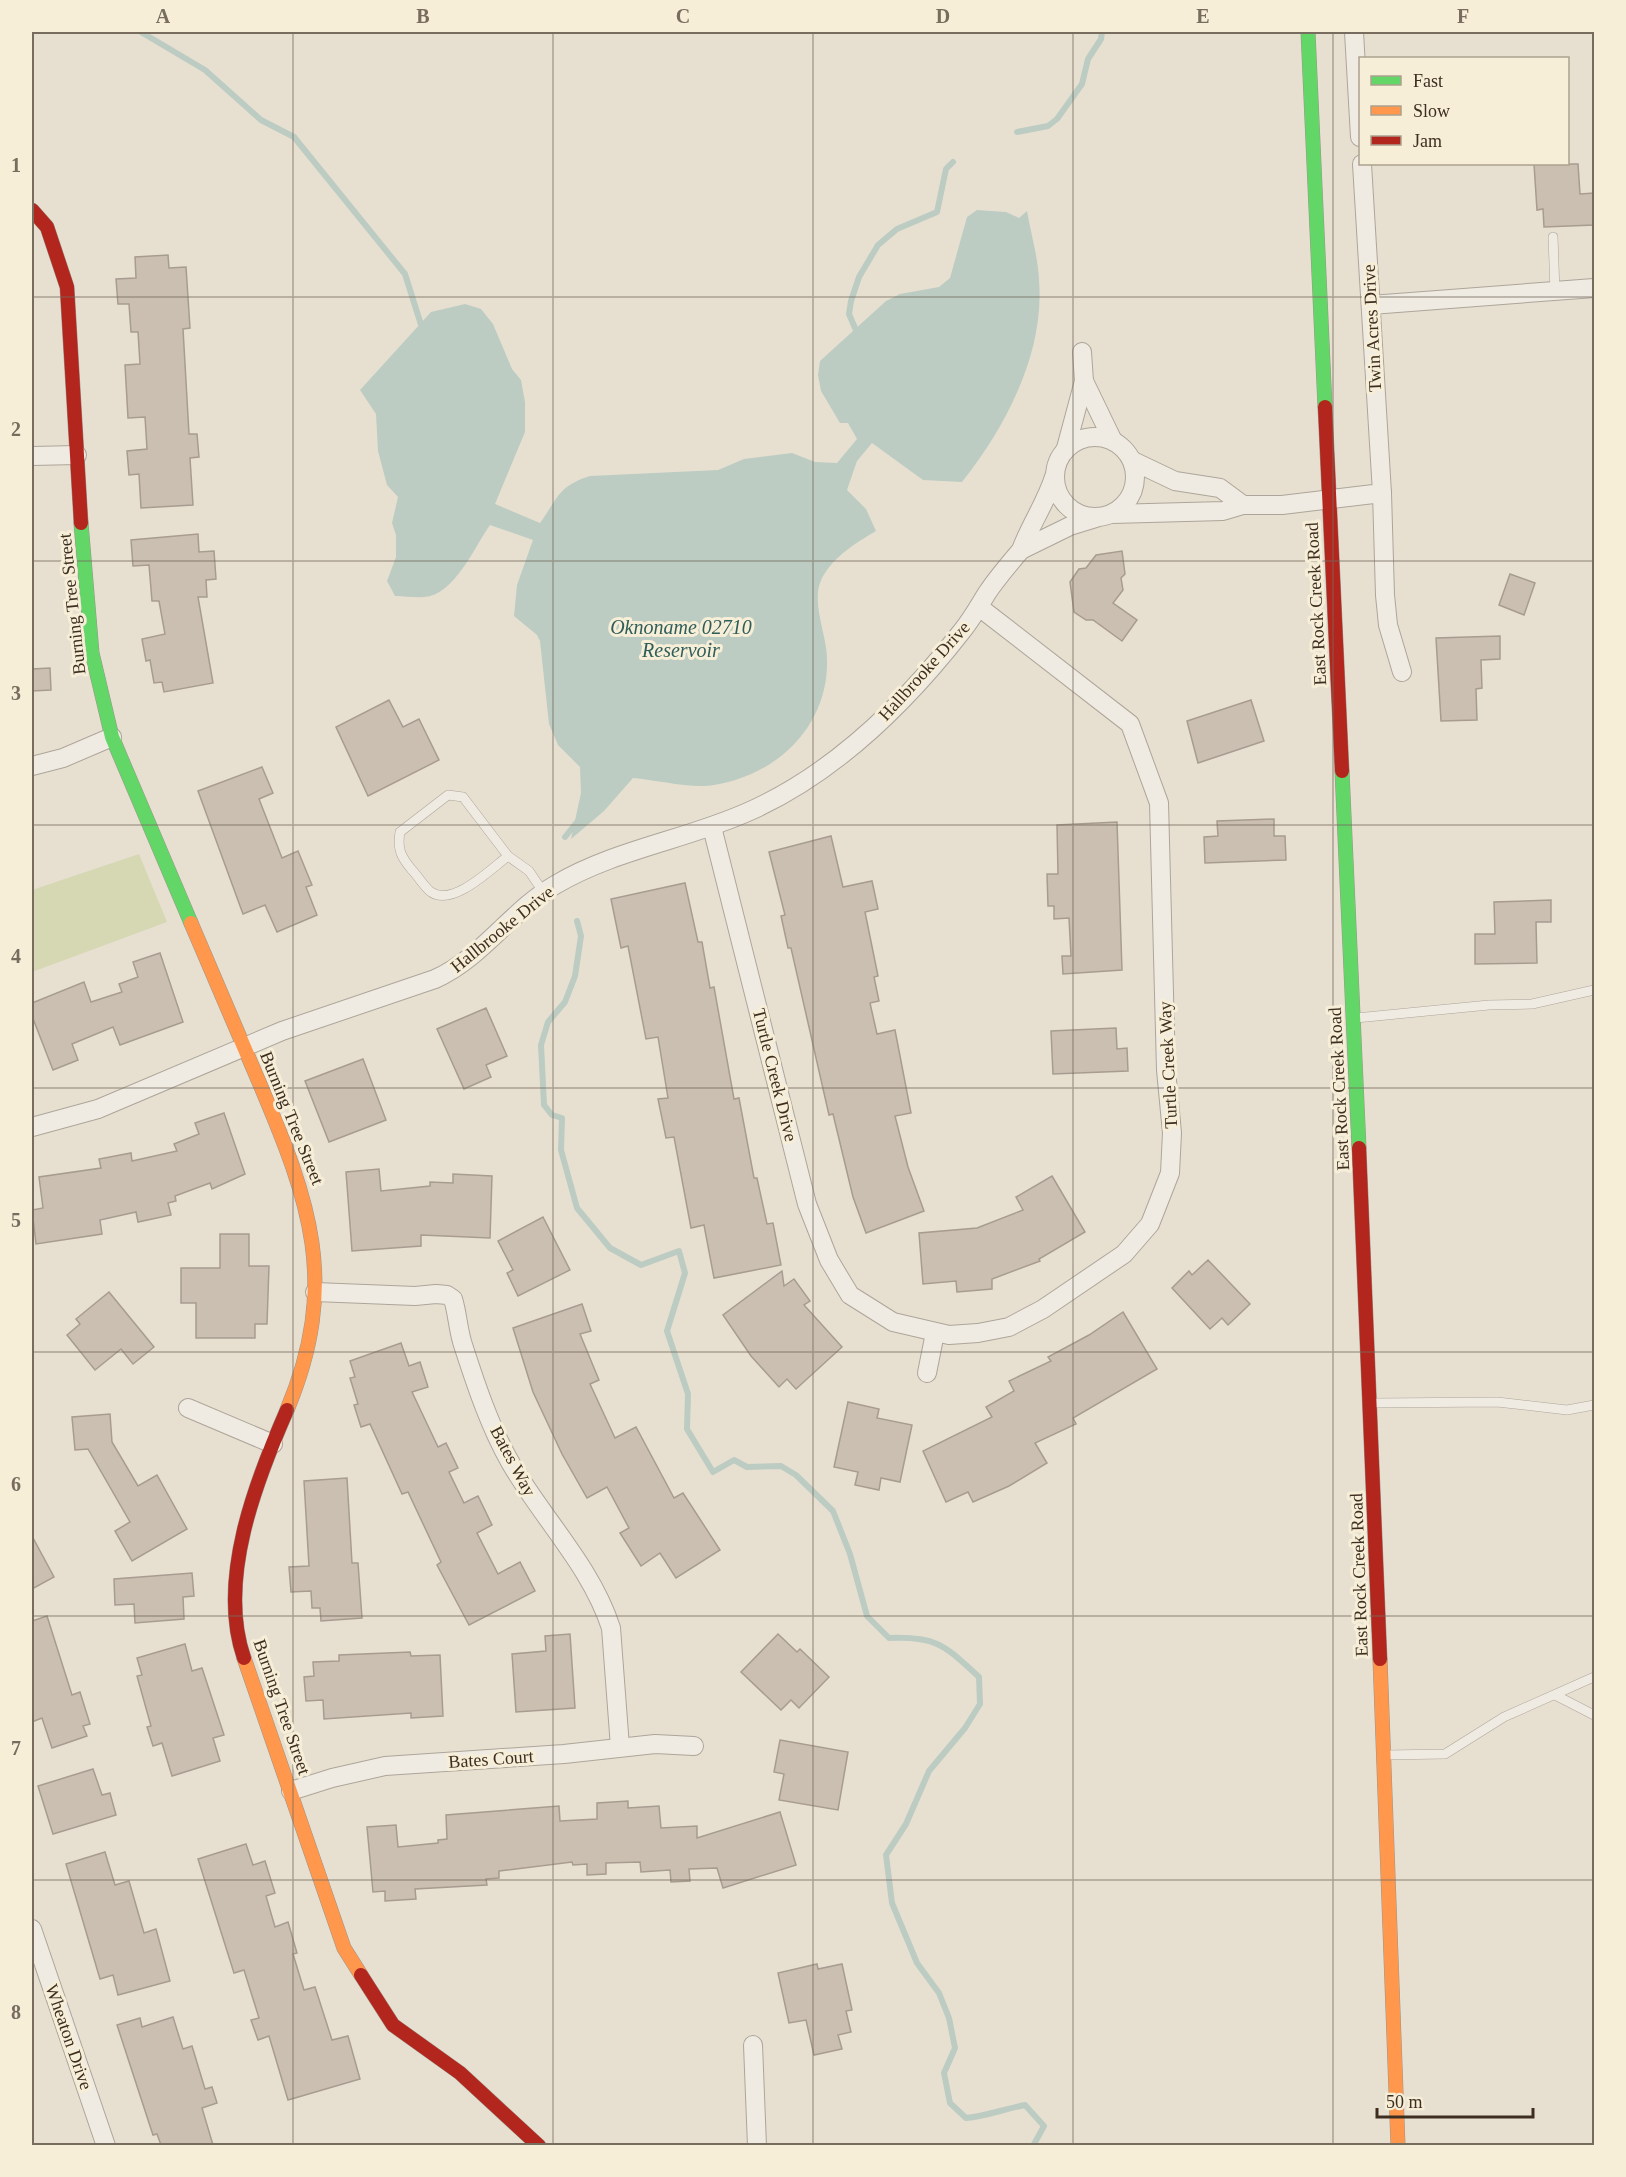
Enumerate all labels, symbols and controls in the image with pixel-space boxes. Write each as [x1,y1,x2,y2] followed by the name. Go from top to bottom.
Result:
[156,5,171,27] text: A
[416,5,430,27] text: B
[676,5,690,27] text: C
[936,5,950,27] text: D
[1196,5,1210,27] text: E
[1457,5,1469,27] text: F
[1359,57,1569,165] legend
[1413,71,1443,91] text: Fast
[1413,101,1450,121] text: Slow
[1413,131,1442,151] text: Jam
[11,154,21,176] text: 1
[1359,264,1385,392] street label: Twin Acres Drive
[11,418,21,440] text: 2
[1302,522,1330,686] street label: East Rock Creek Road
[55,532,89,676] street label: Burning Tree Street
[610,616,752,661] water label: Oknoname 02710 Reservoir
[874,617,974,725] street label: Hallbrooke Drive
[11,682,21,704] text: 3
[447,881,557,977] street label: Hallbrooke Drive
[11,945,21,967] text: 4
[1155,1001,1181,1129] street label: Turtle Creek Way
[749,1006,801,1144] street label: Turtle Creek Drive
[1325,1007,1353,1171] street label: East Rock Creek Road
[256,1048,328,1188] street label: Burning Tree Street
[11,1209,21,1231] text: 5
[486,1422,540,1500] street label: Bates Way
[11,1473,21,1495] text: 6
[1346,1493,1372,1657] street label: East Rock Creek Road
[249,1637,315,1777] street label: Burning Tree Street
[11,1737,21,1759] text: 7
[448,1746,534,1772] street label: Bates Court
[42,1982,96,2092] street label: Wheaton Drive
[11,2001,21,2023] text: 8
[1377,2081,1533,2119] scale bar
[1386,2092,1423,2112] text: 50 m

